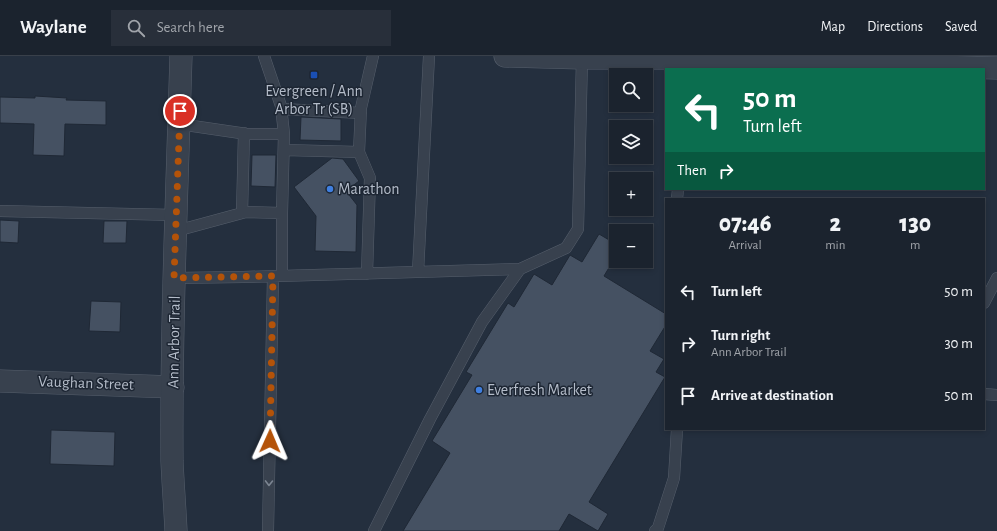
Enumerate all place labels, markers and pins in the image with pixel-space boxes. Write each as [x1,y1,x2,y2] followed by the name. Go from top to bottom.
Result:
[309,70,319,80] marker: Evergreen / Ann Arbor Tr (SB)
[265,83,363,117] place label: Evergreen / Ann Arbor Tr (SB)
[163,94,197,128] pin
[338,181,399,197] place label: Marathon
[325,184,335,194] marker: Marathon
[487,382,592,398] place label: Everfresh Market
[474,385,484,395] marker: Everfresh Market

